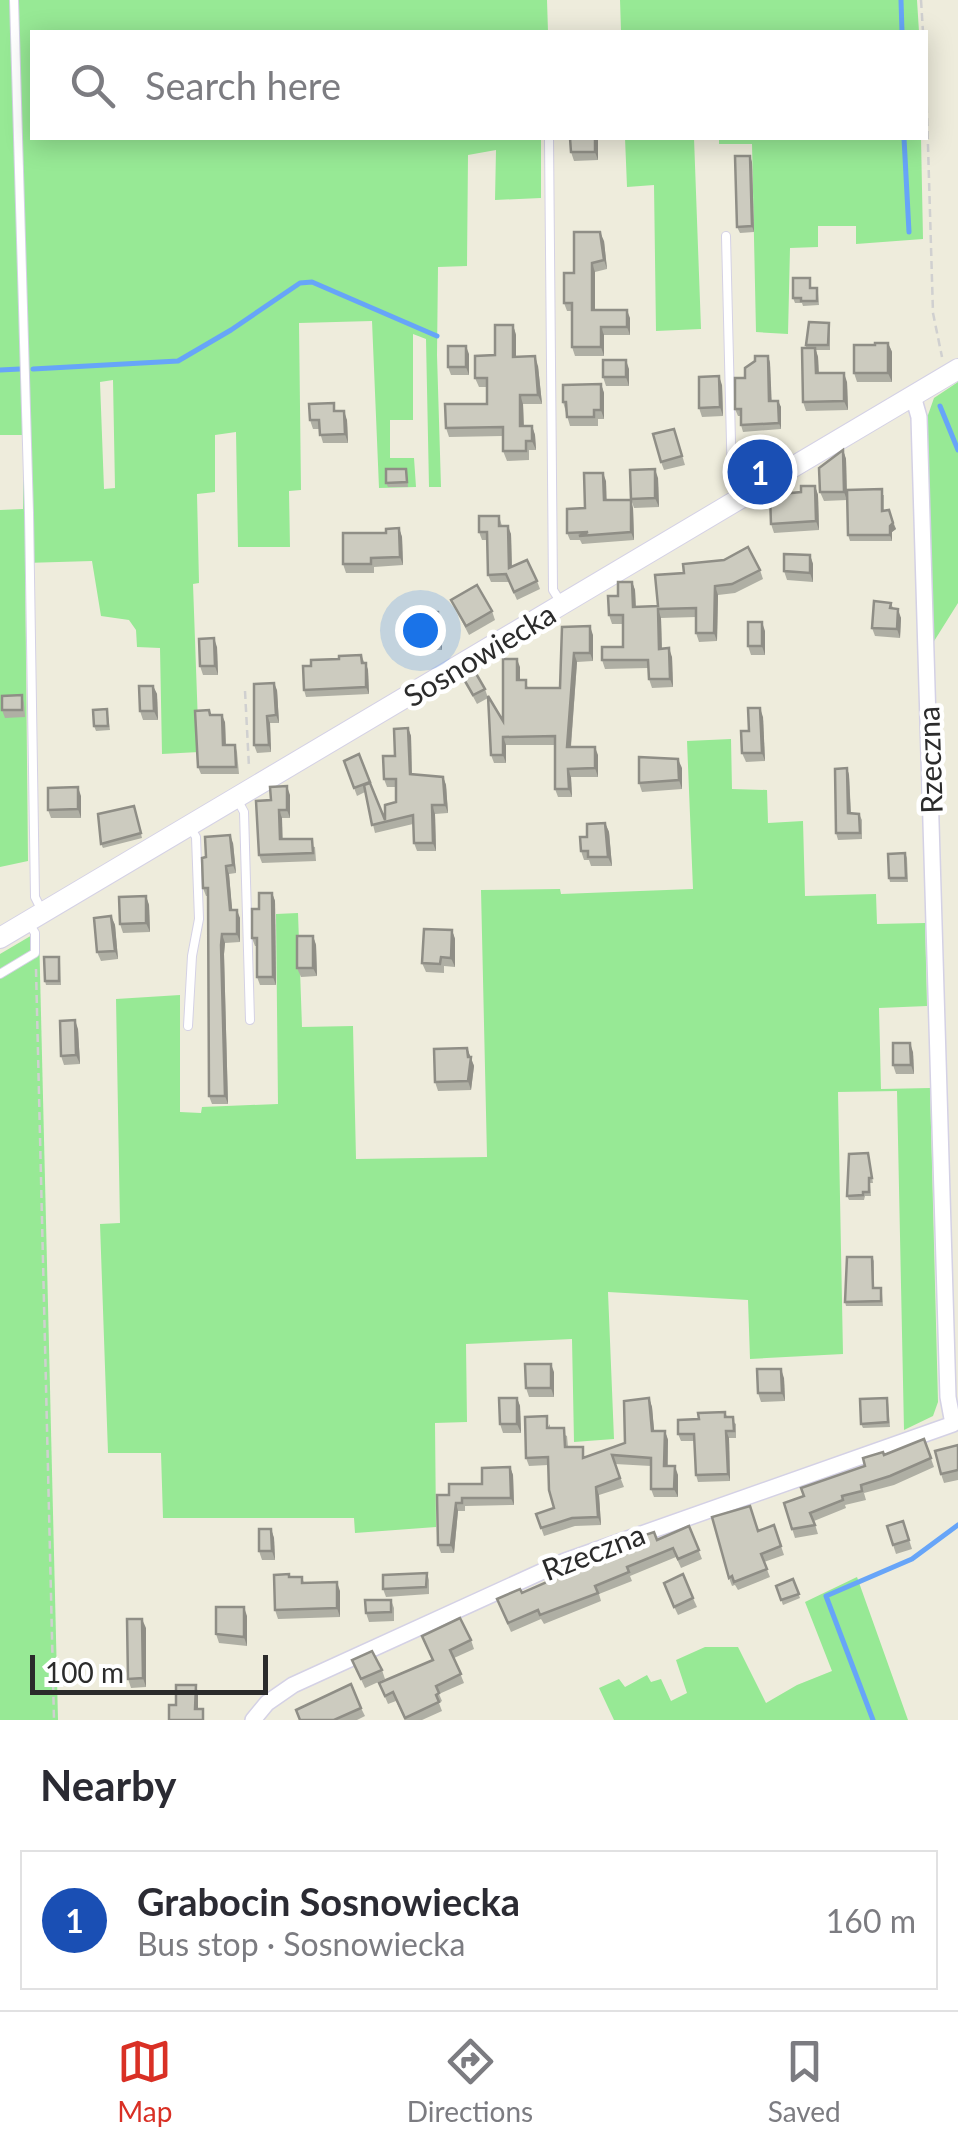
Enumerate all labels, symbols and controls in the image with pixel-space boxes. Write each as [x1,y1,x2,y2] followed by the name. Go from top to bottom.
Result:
[30,30,928,140] search box
[65,58,120,113] icon: search
[145,62,341,108] text: Search here
[728,434,792,510] pin: 1
[397,595,561,713] street label: Sosnowiecka
[395,605,446,656] your location
[909,706,949,814] street label: Rzeczna
[536,1515,650,1587] street label: Rzeczna
[30,1650,268,1694] scale bar
[45,1655,124,1689] text: 100 m
[40,1760,177,1810] text: Nearby
[137,1878,520,1924] text: Grabocin Sosnowiecka
[65,1901,84,1940] text: 1
[826,1901,916,1940] text: 160 m
[137,1924,465,1963] text: Bus stop · Sosnowiecka
[117,2034,172,2128] tab: Map
[407,2034,533,2128] tab: Directions
[768,2034,841,2128] tab: Saved

